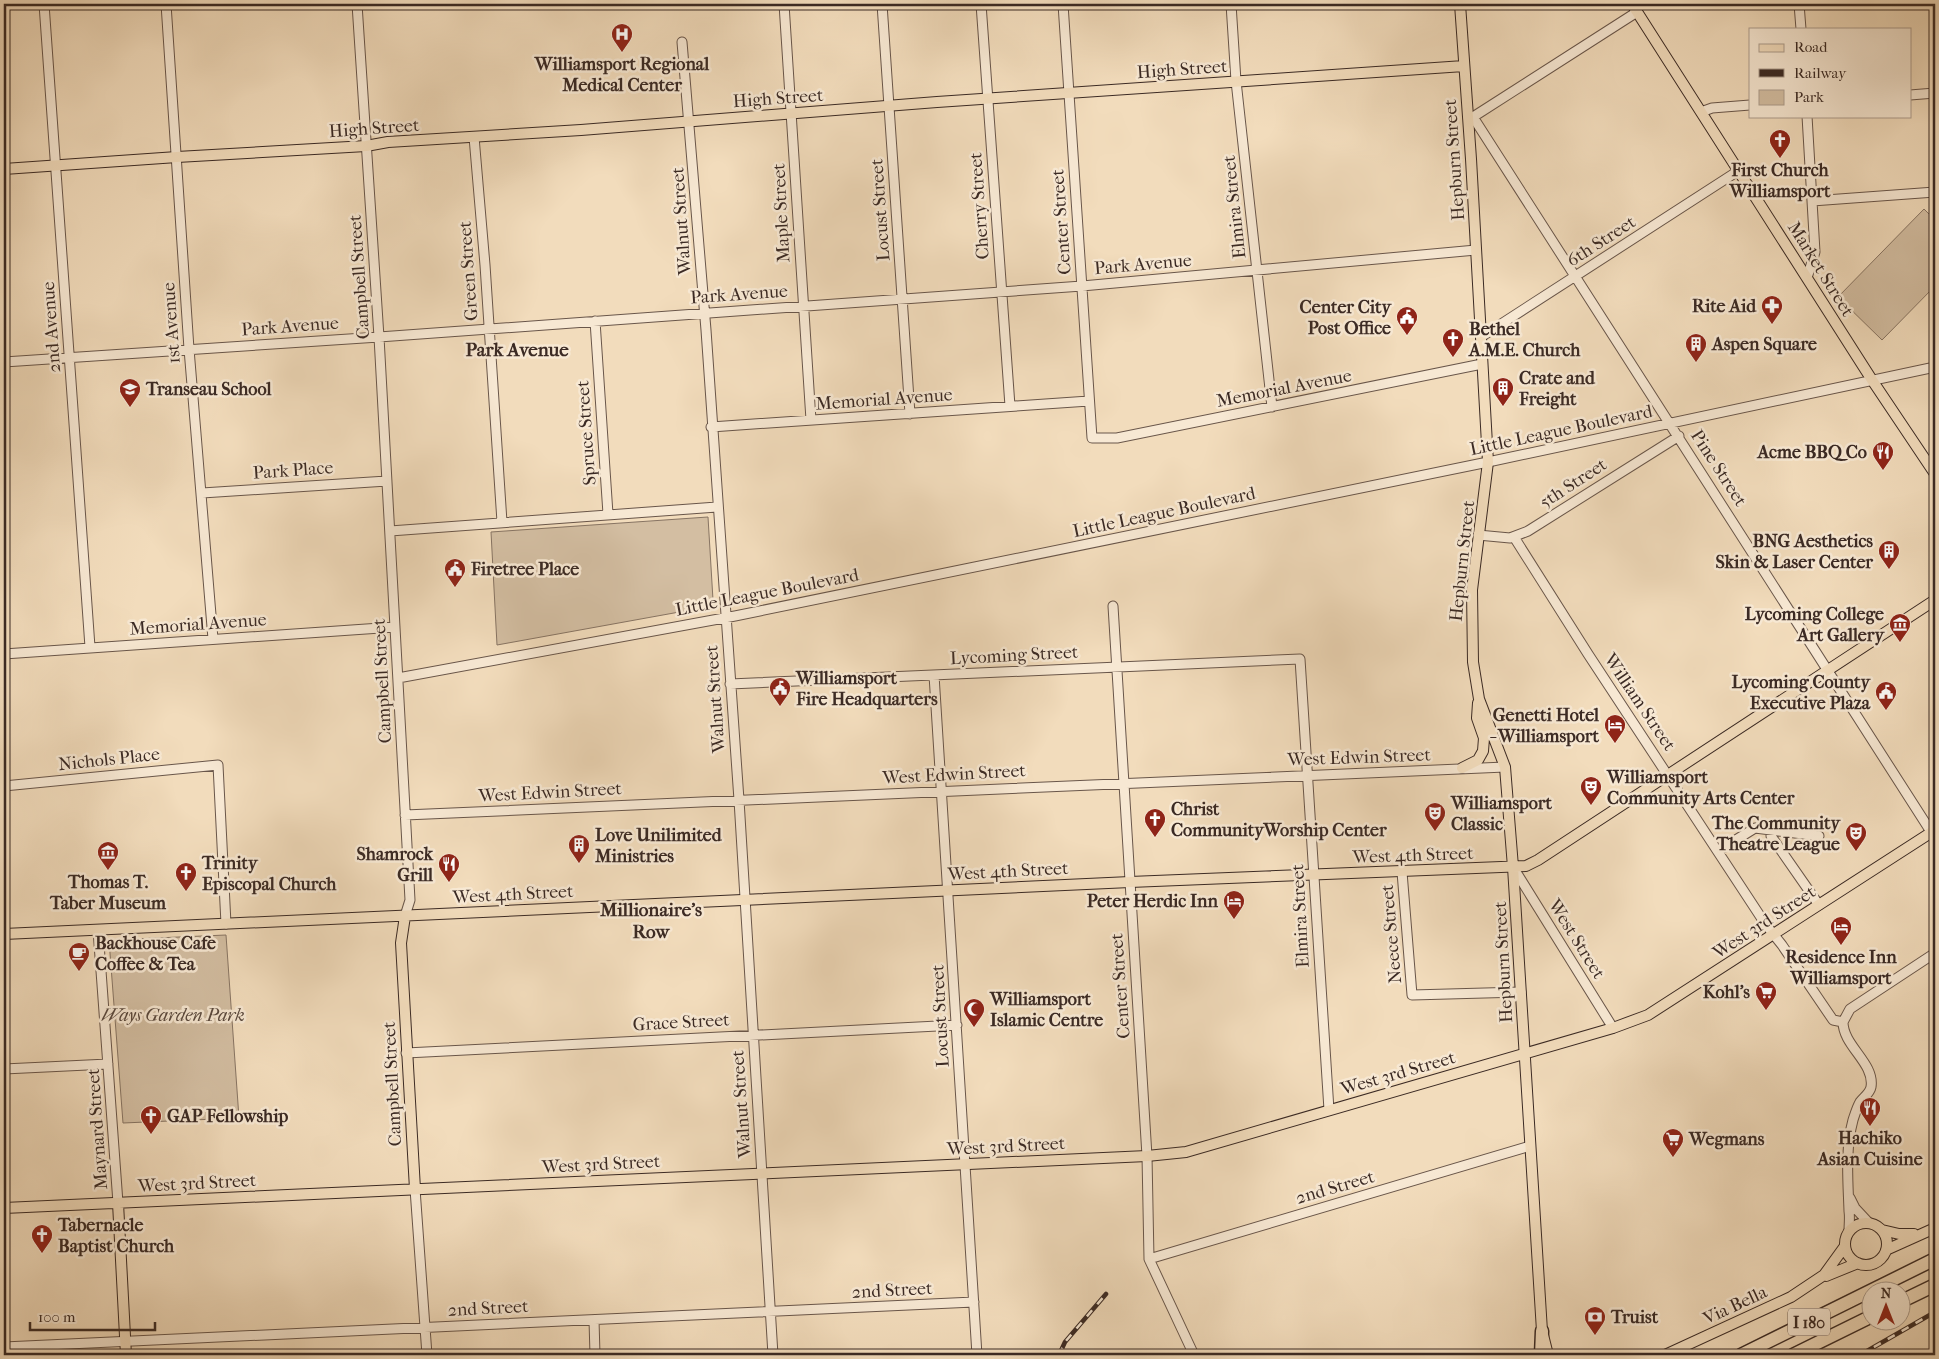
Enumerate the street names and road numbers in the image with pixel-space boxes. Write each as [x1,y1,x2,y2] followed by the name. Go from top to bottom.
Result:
[1136,56,1229,83] street label: High Street
[732,85,825,112] street label: High Street
[1440,98,1469,221] street label: Hepburn Street
[328,115,421,142] street label: High Street
[965,151,994,260] street label: Cherry Street
[1219,154,1250,260] street label: Elmira Street
[866,157,895,262] street label: Locust Street
[768,162,795,263] street label: Maple Street
[667,166,696,277] street label: Walnut Street
[1047,168,1076,275] street label: Center Street
[1563,211,1640,271] street label: 6th Street
[345,213,374,340] street label: Campbell Street
[1783,218,1858,321] street label: Market Street
[454,220,482,322] street label: Green Street
[1093,250,1193,279] street label: Park Avenue
[38,281,65,373] street label: 2nd Avenue
[690,281,789,308] street label: Park Avenue
[158,282,185,364] street label: 1st Avenue
[241,313,340,340] street label: Park Avenue
[1215,365,1354,412] street label: Memorial Avenue
[572,379,601,486] street label: Spruce Street
[815,384,953,415] street label: Memorial Avenue
[1468,401,1655,460] street label: Little League Boulevard
[1686,426,1751,511] street label: Pine Street
[1536,454,1611,513] street label: 5th Street
[252,457,334,484] street label: Park Place
[1071,483,1258,542] street label: Little League Boulevard
[1446,499,1479,623] street label: Hepburn Street
[674,564,861,621] street label: Little League Boulevard
[129,609,267,640] street label: Memorial Avenue
[369,618,396,744] street label: Campbell Street
[949,642,1079,669] street label: Lycoming Street
[701,644,730,755] street label: Walnut Street
[1599,649,1680,755] street label: William Street
[57,744,161,775] street label: Nichols Place
[1286,744,1432,771] street label: West Edwin Street
[881,760,1027,789] street label: West Edwin Street
[477,778,623,807] street label: West Edwin Street
[1351,843,1474,868] street label: West 4th Street
[946,858,1069,885] street label: West 4th Street
[1287,863,1314,968] street label: Elmira Street
[451,881,574,908] street label: West 4th Street
[1708,881,1820,964] street label: West 3rd Street
[1377,883,1406,984] street label: Neece Street
[1543,895,1610,983] street label: West Street
[1490,900,1517,1023] street label: Hepburn Street
[1106,932,1135,1039] street label: Center Street
[927,964,954,1068] street label: Locust Street
[632,1009,731,1036] street label: Grace Street
[379,1021,406,1147] street label: Campbell Street
[1337,1047,1458,1100] street label: West 3rd Street
[727,1049,756,1160] street label: Walnut Street
[83,1067,112,1190] street label: Maynard Street
[945,1133,1066,1160] street label: West 3rd Street
[540,1151,661,1178] street label: West 3rd Street
[1293,1166,1377,1209] street label: 2nd Street
[136,1170,257,1197] street label: West 3rd Street
[851,1278,933,1303] street label: 2nd Street
[1699,1281,1771,1330] street label: Via Bella
[447,1296,529,1321] street label: 2nd Street
[1788,1308,1830,1335] road number: I 180

